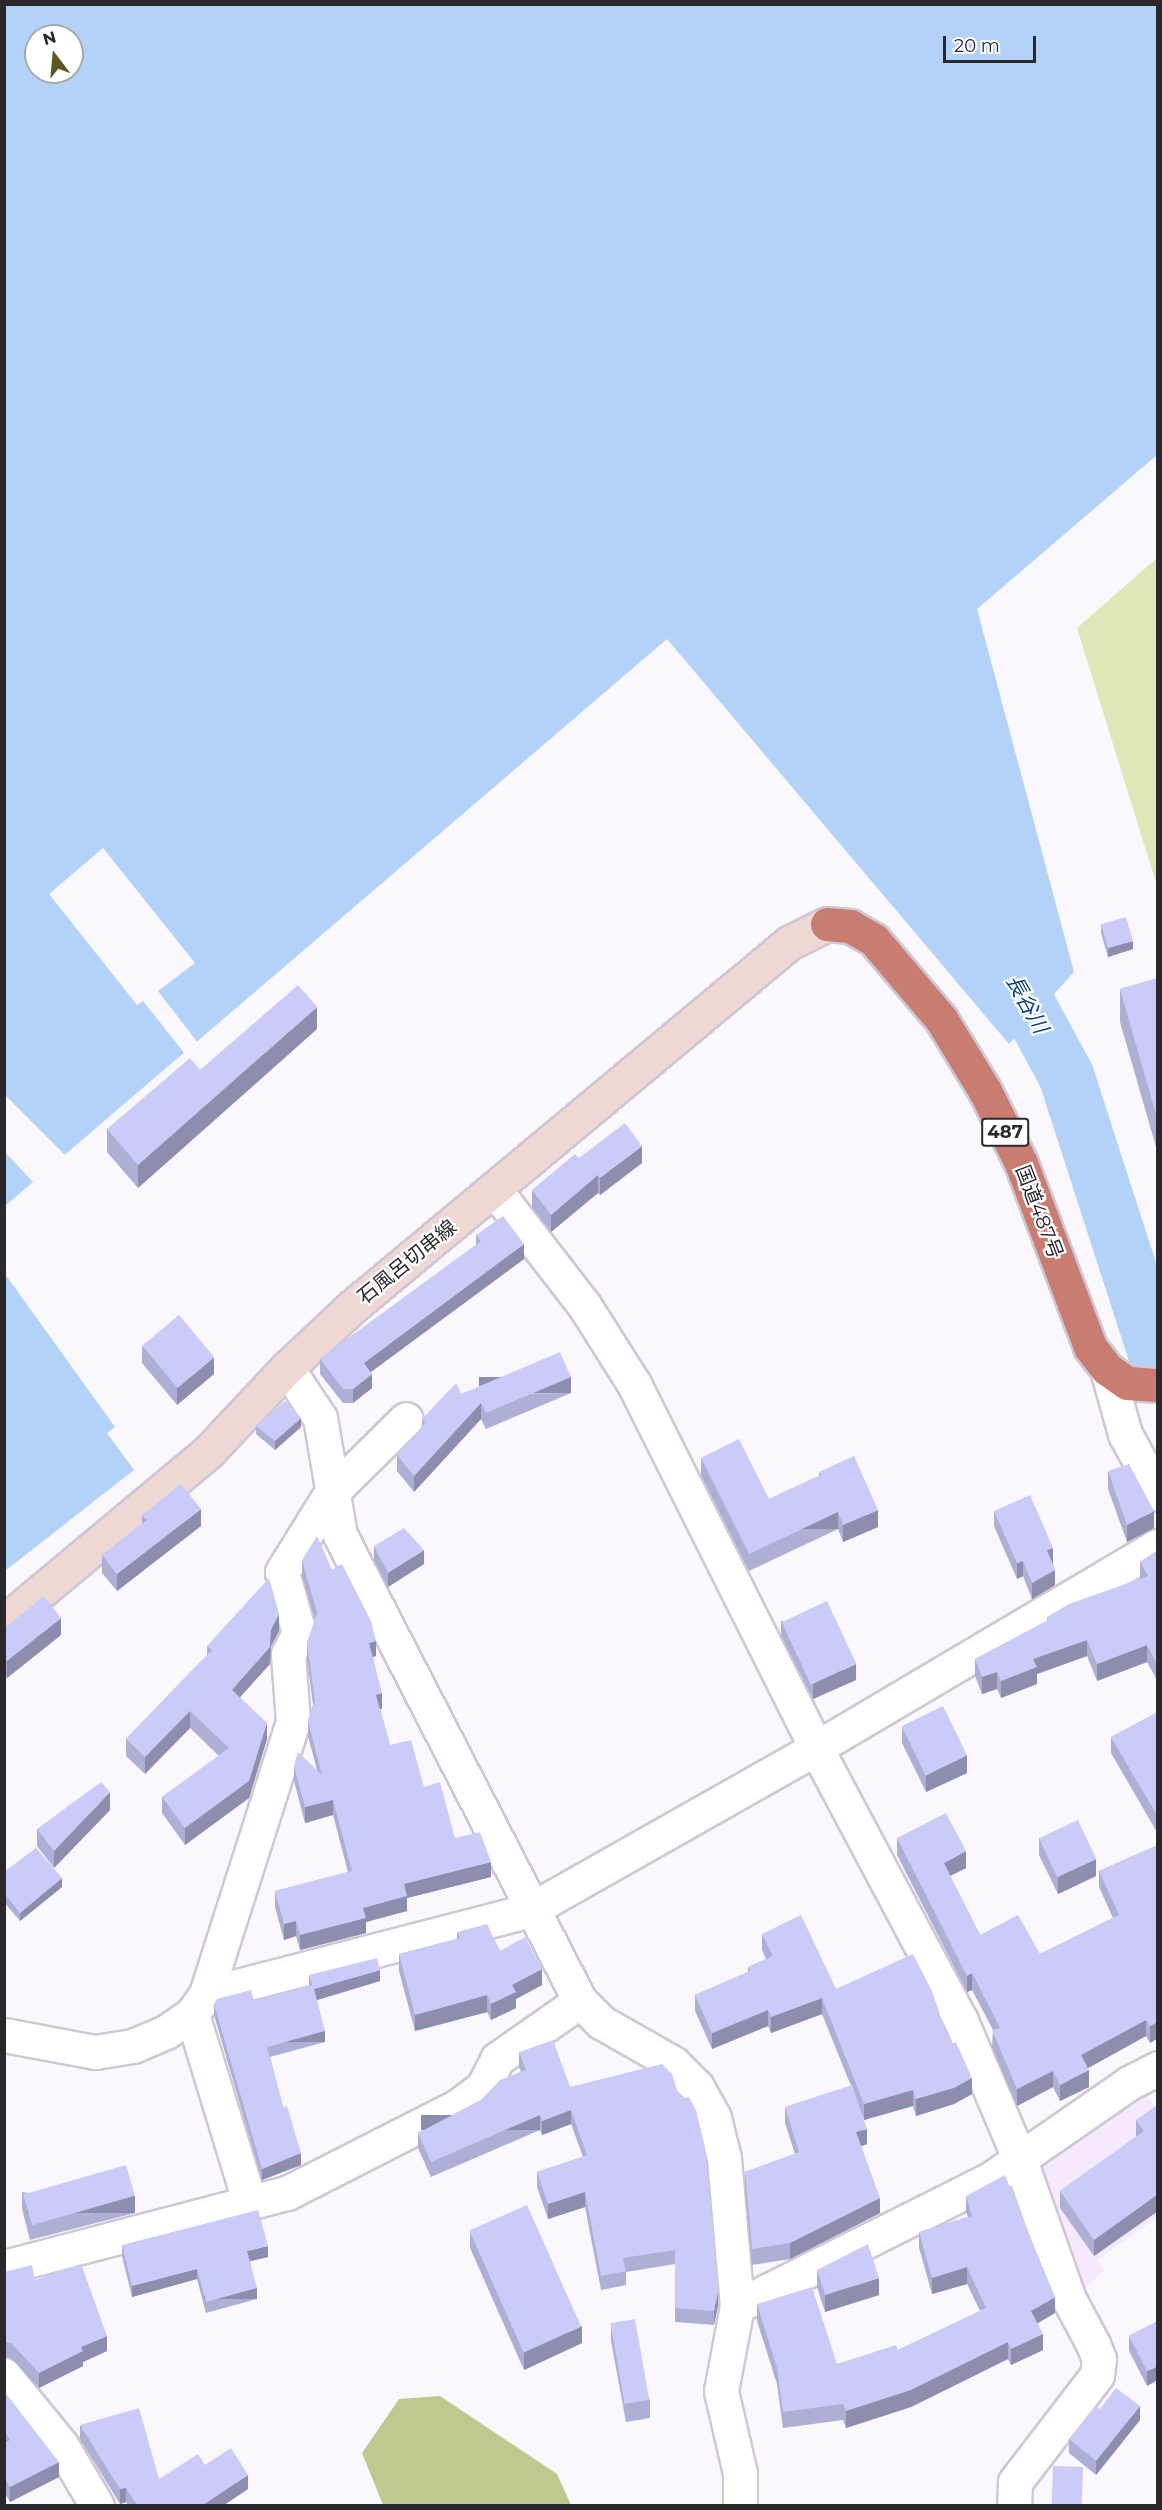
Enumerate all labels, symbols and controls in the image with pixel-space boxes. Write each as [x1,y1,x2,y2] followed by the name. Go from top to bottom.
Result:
[24,24,84,84] north arrow
[946,24,1039,62] scale bar
[41,27,58,49] text: N
[954,35,1000,57] text: 20 m
[1001,970,1053,1038] water label: 長谷川
[981,1117,1029,1147] road number: 487
[1010,1162,1068,1262] street label: 国道487号
[353,1215,461,1309] street label: 石風呂切串線

